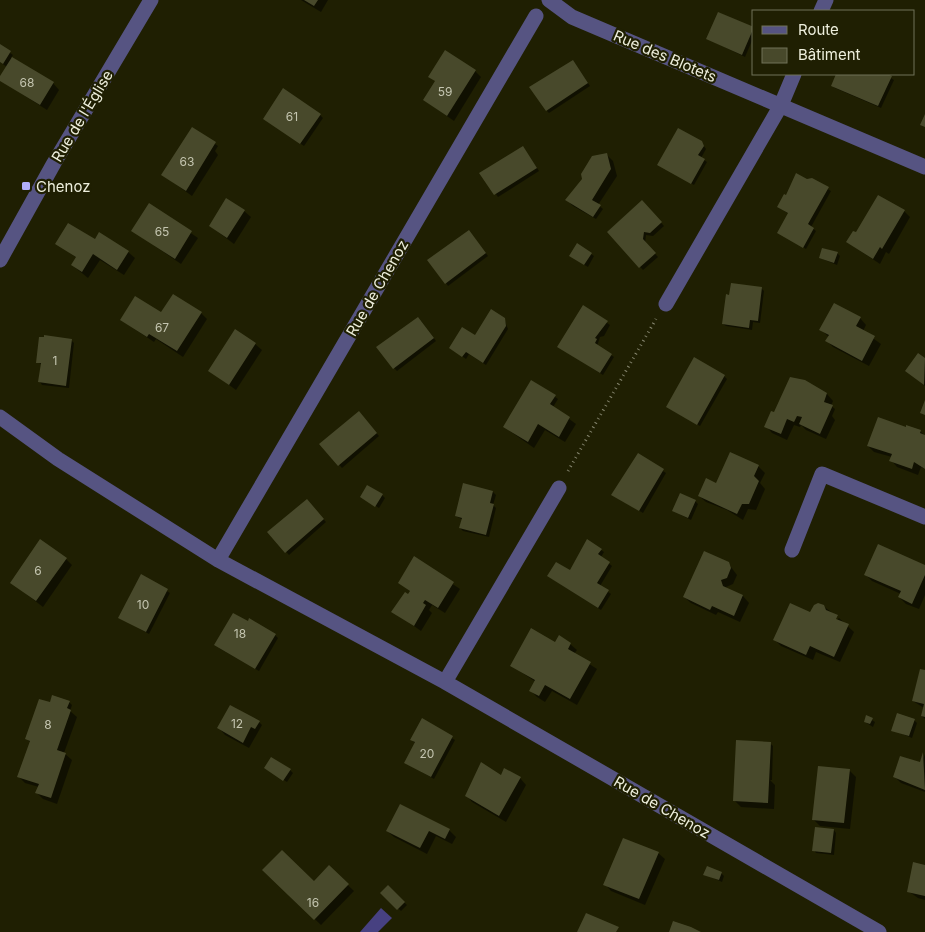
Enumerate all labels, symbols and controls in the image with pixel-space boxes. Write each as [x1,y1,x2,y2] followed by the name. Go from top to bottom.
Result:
[752,10,915,75] legend
[798,20,839,39] text: Route
[611,26,719,86] street label: Rue des Blotets
[798,45,861,64] text: Bâtiment
[47,67,117,165] street label: Rue de l'Église
[20,75,34,90] house number: 68
[438,84,452,99] house number: 59
[286,109,298,124] house number: 61
[180,154,194,169] house number: 63
[36,177,91,196] place label: Chenoz
[20,180,32,192] marker: Chenoz
[155,224,169,239] house number: 65
[342,236,412,340] street label: Rue de Chenoz
[155,320,169,335] house number: 67
[53,353,57,368] house number: 1
[34,563,42,578] house number: 6
[137,597,149,612] house number: 10
[234,626,246,641] house number: 18
[231,716,243,731] house number: 12
[44,717,52,732] house number: 8
[420,746,434,761] house number: 20
[610,772,714,842] street label: Rue de Chenoz
[307,895,319,910] house number: 16

